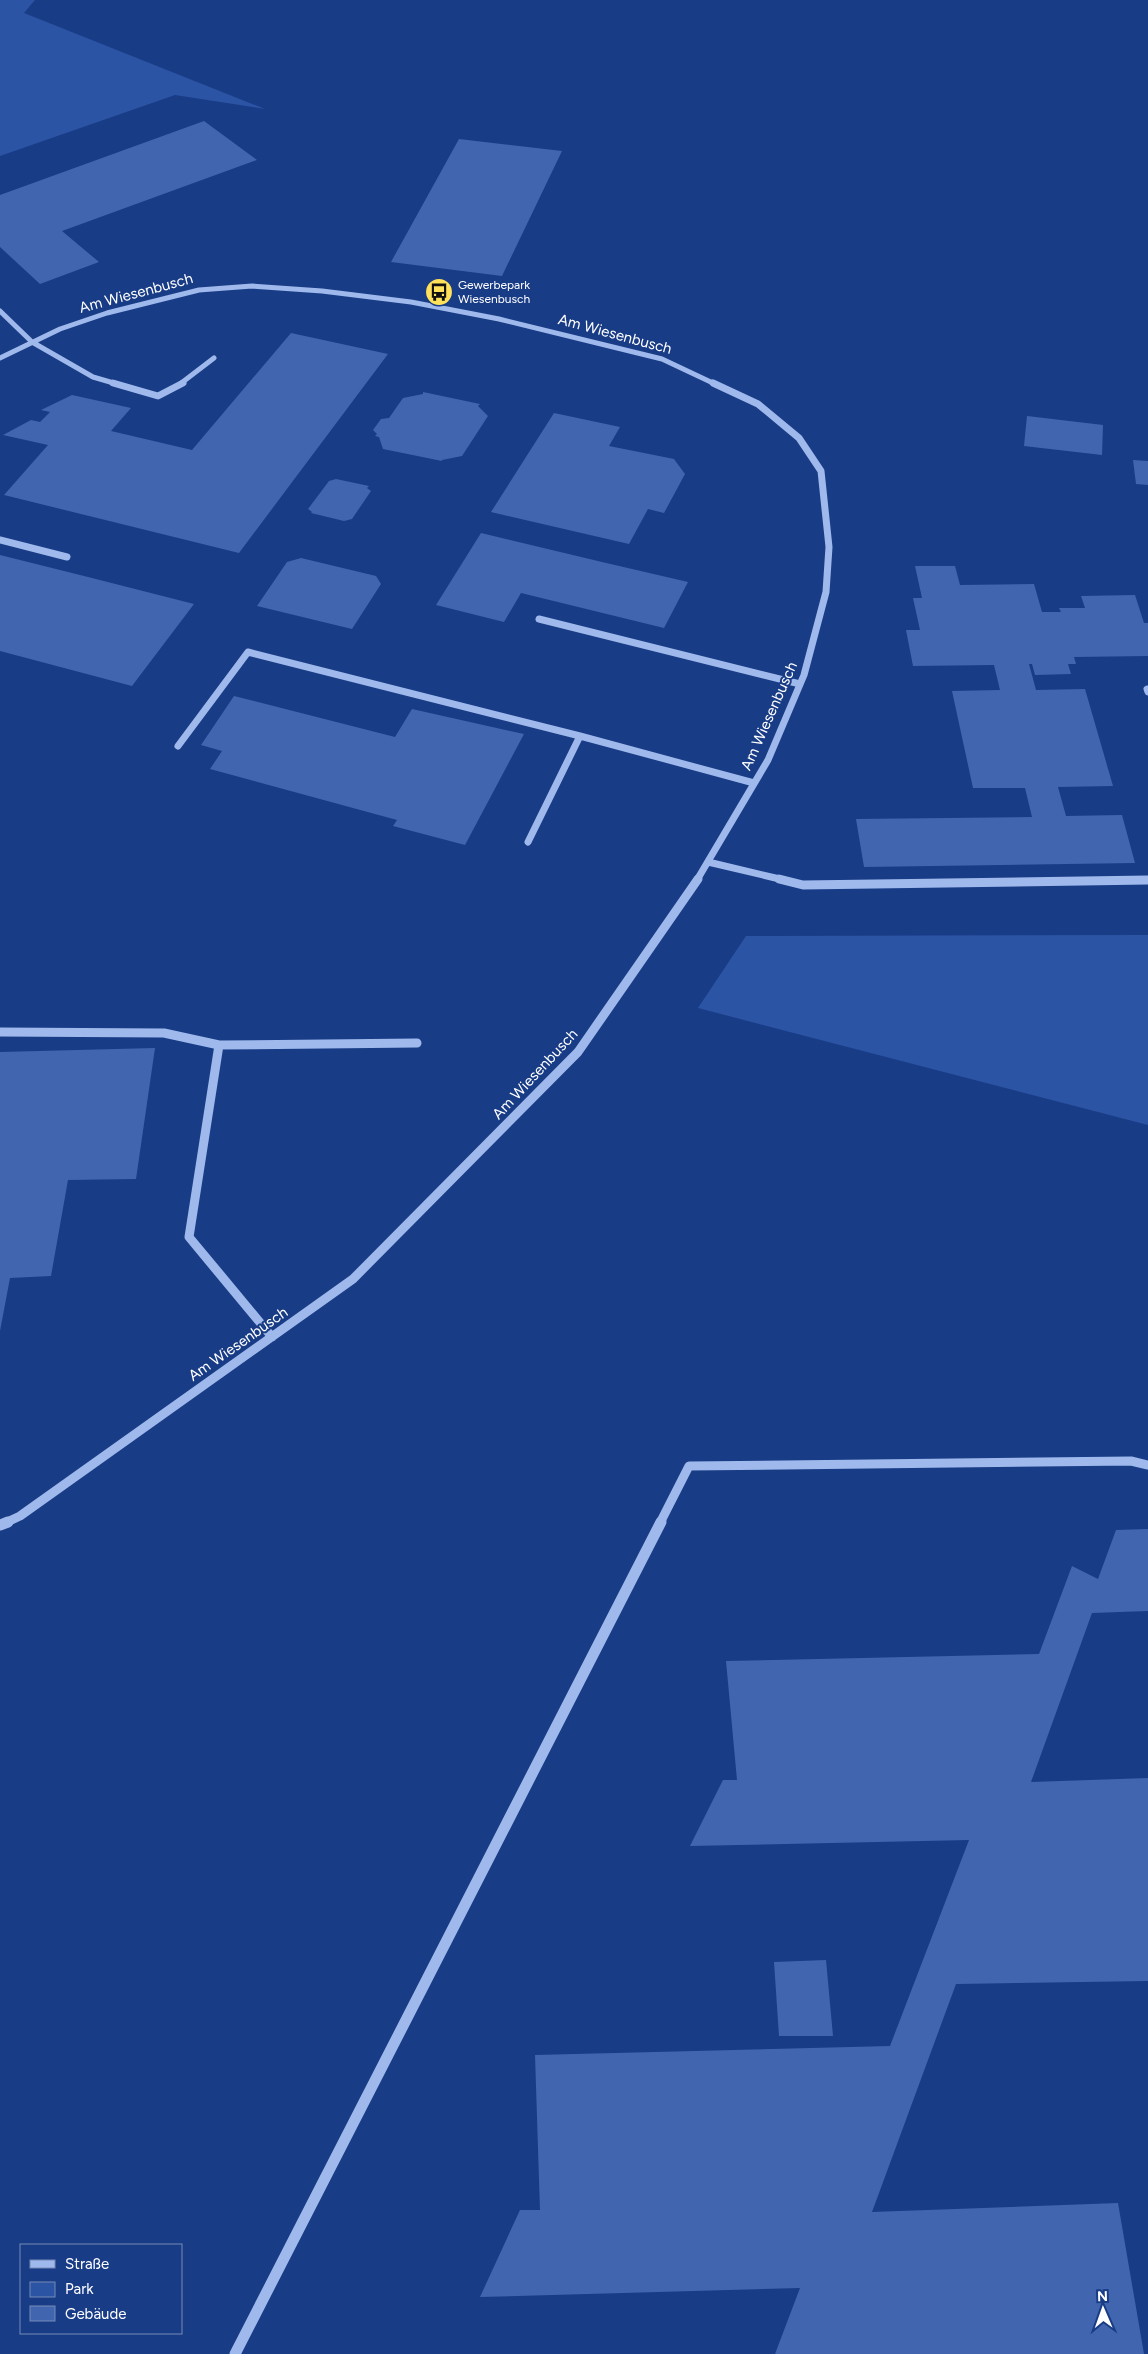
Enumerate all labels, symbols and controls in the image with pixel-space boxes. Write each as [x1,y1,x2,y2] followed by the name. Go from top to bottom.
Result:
[77,269,195,317] street label: Am Wiesenbusch
[424,277,454,307] bus stop icon: Gewerbepark Wiesenbusch
[458,278,531,306] place label: Gewerbepark Wiesenbusch
[556,310,674,358] street label: Am Wiesenbusch
[737,659,801,773] street label: Am Wiesenbusch
[489,1025,581,1123] street label: Am Wiesenbusch
[185,1303,291,1385] street label: Am Wiesenbusch
[20,2244,182,2334] legend
[65,2255,109,2273] text: Straße
[65,2280,94,2298] text: Park
[1078,2284,1128,2334] north arrow
[1097,2288,1108,2305] text: N
[65,2305,126,2323] text: Gebäude

